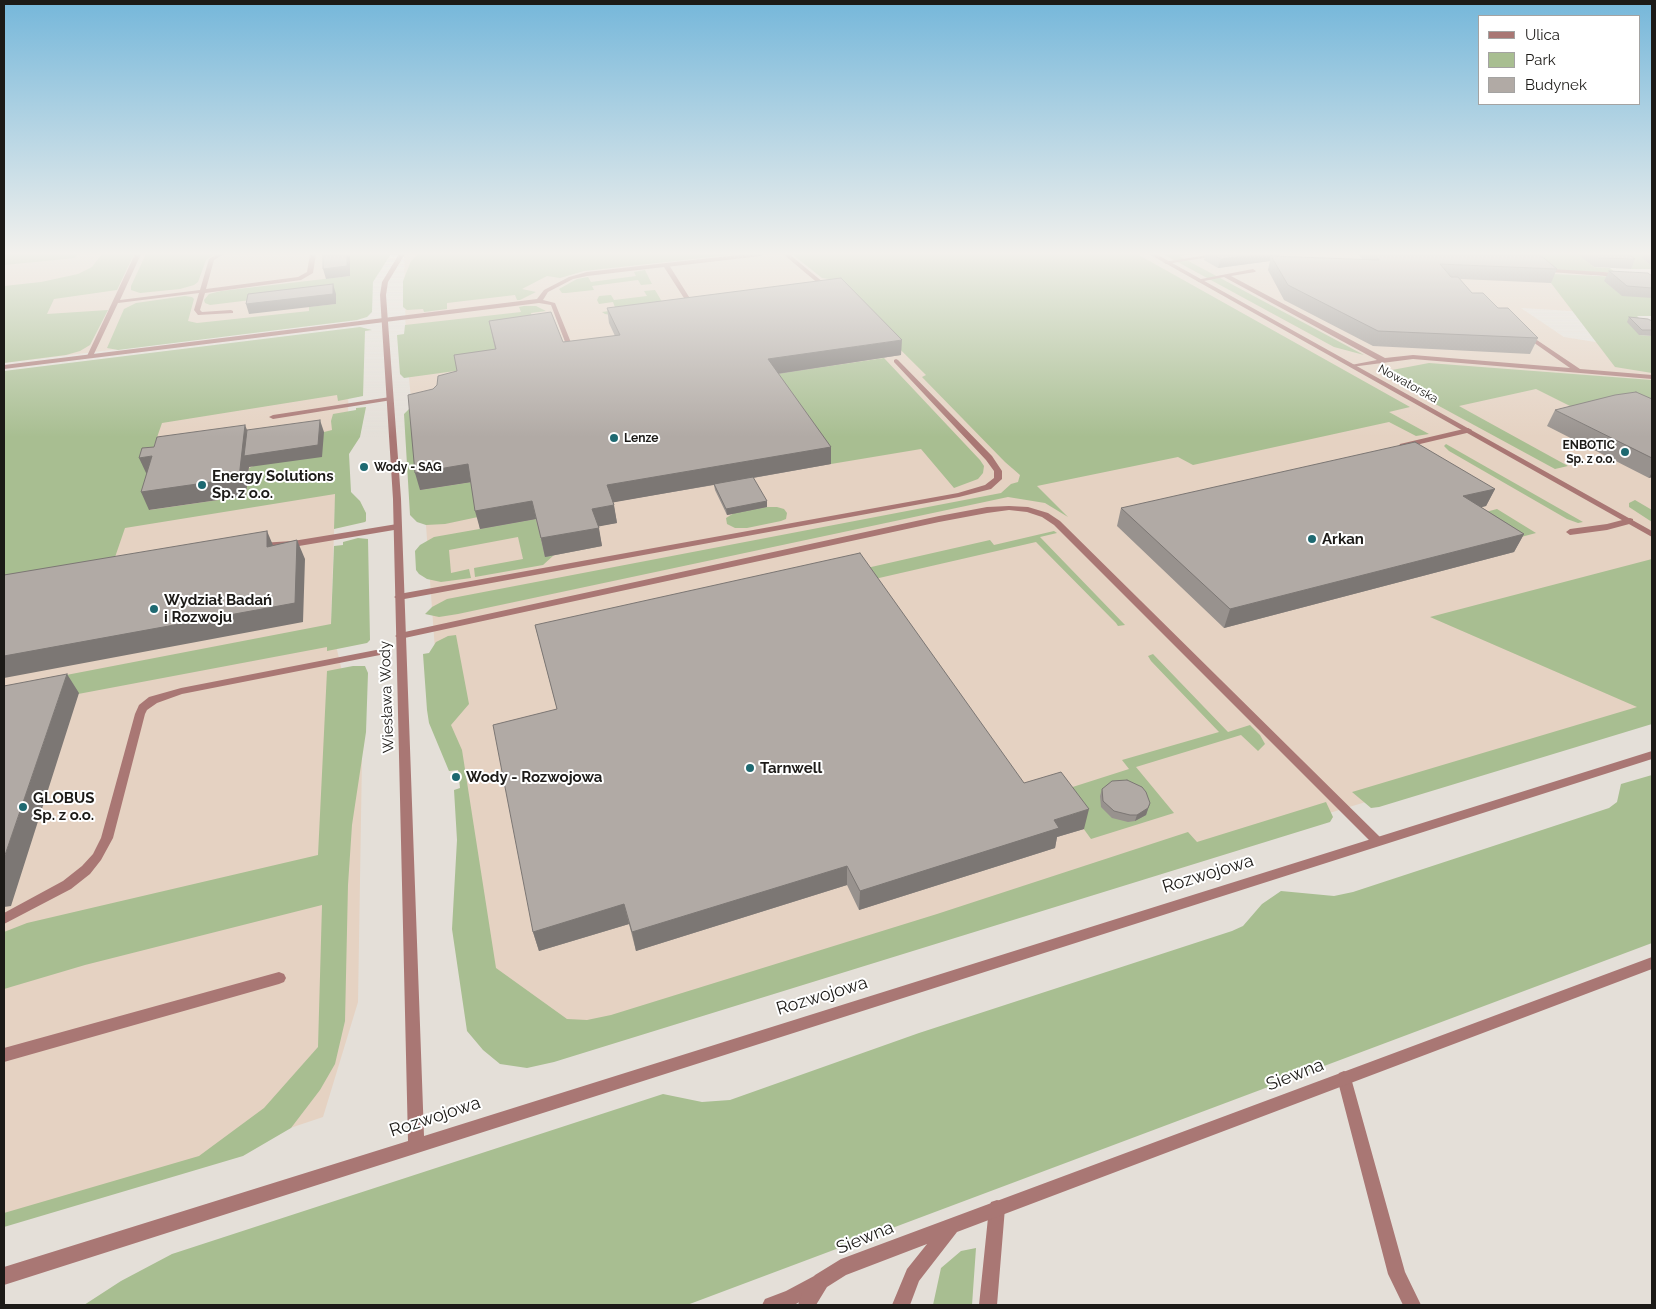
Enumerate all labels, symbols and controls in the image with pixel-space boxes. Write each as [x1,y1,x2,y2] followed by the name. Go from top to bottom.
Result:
[1478,15,1641,105] legend
[1525,26,1560,44] text: Ulica
[1525,51,1556,69] text: Park
[1525,76,1587,94] text: Budynek
[1376,362,1440,406] street label: Nowatorska
[624,431,658,445] place label: Lenze
[608,432,620,444] marker: Lenze
[1563,438,1615,466] place label: ENBOTIC Sp. z o.o.
[1619,446,1631,458] marker: ENBOTIC Sp. z o.o.
[374,460,442,474] place label: Wody - SAG
[358,461,370,473] marker: Wody - SAG
[212,467,334,502] place label: Energy Solutions Sp. z o.o.
[196,479,208,491] marker: Energy Solutions Sp. z o.o.
[1322,530,1364,548] place label: Arkan
[1306,533,1318,545] marker: Arkan
[164,591,272,626] place label: Wydział Badań i Rozwoju
[148,603,160,615] marker: Wydział Badań i Rozwoju
[376,641,398,753] street label: Wiesława Wody
[760,759,822,777] place label: Tarnwell
[744,762,756,774] marker: Tarnwell
[466,768,602,786] place label: Wody - Rozwojowa
[450,771,462,783] marker: Wody - Rozwojowa
[33,789,94,824] place label: GLOBUS Sp. z o.o.
[17,801,29,813] marker: GLOBUS Sp. z o.o.
[1160,850,1256,898] street label: Rozwojowa
[774,972,870,1020] street label: Rozwojowa
[1263,1054,1327,1096] street label: Siewna
[387,1092,483,1142] street label: Rozwojowa
[833,1217,897,1259] street label: Siewna

